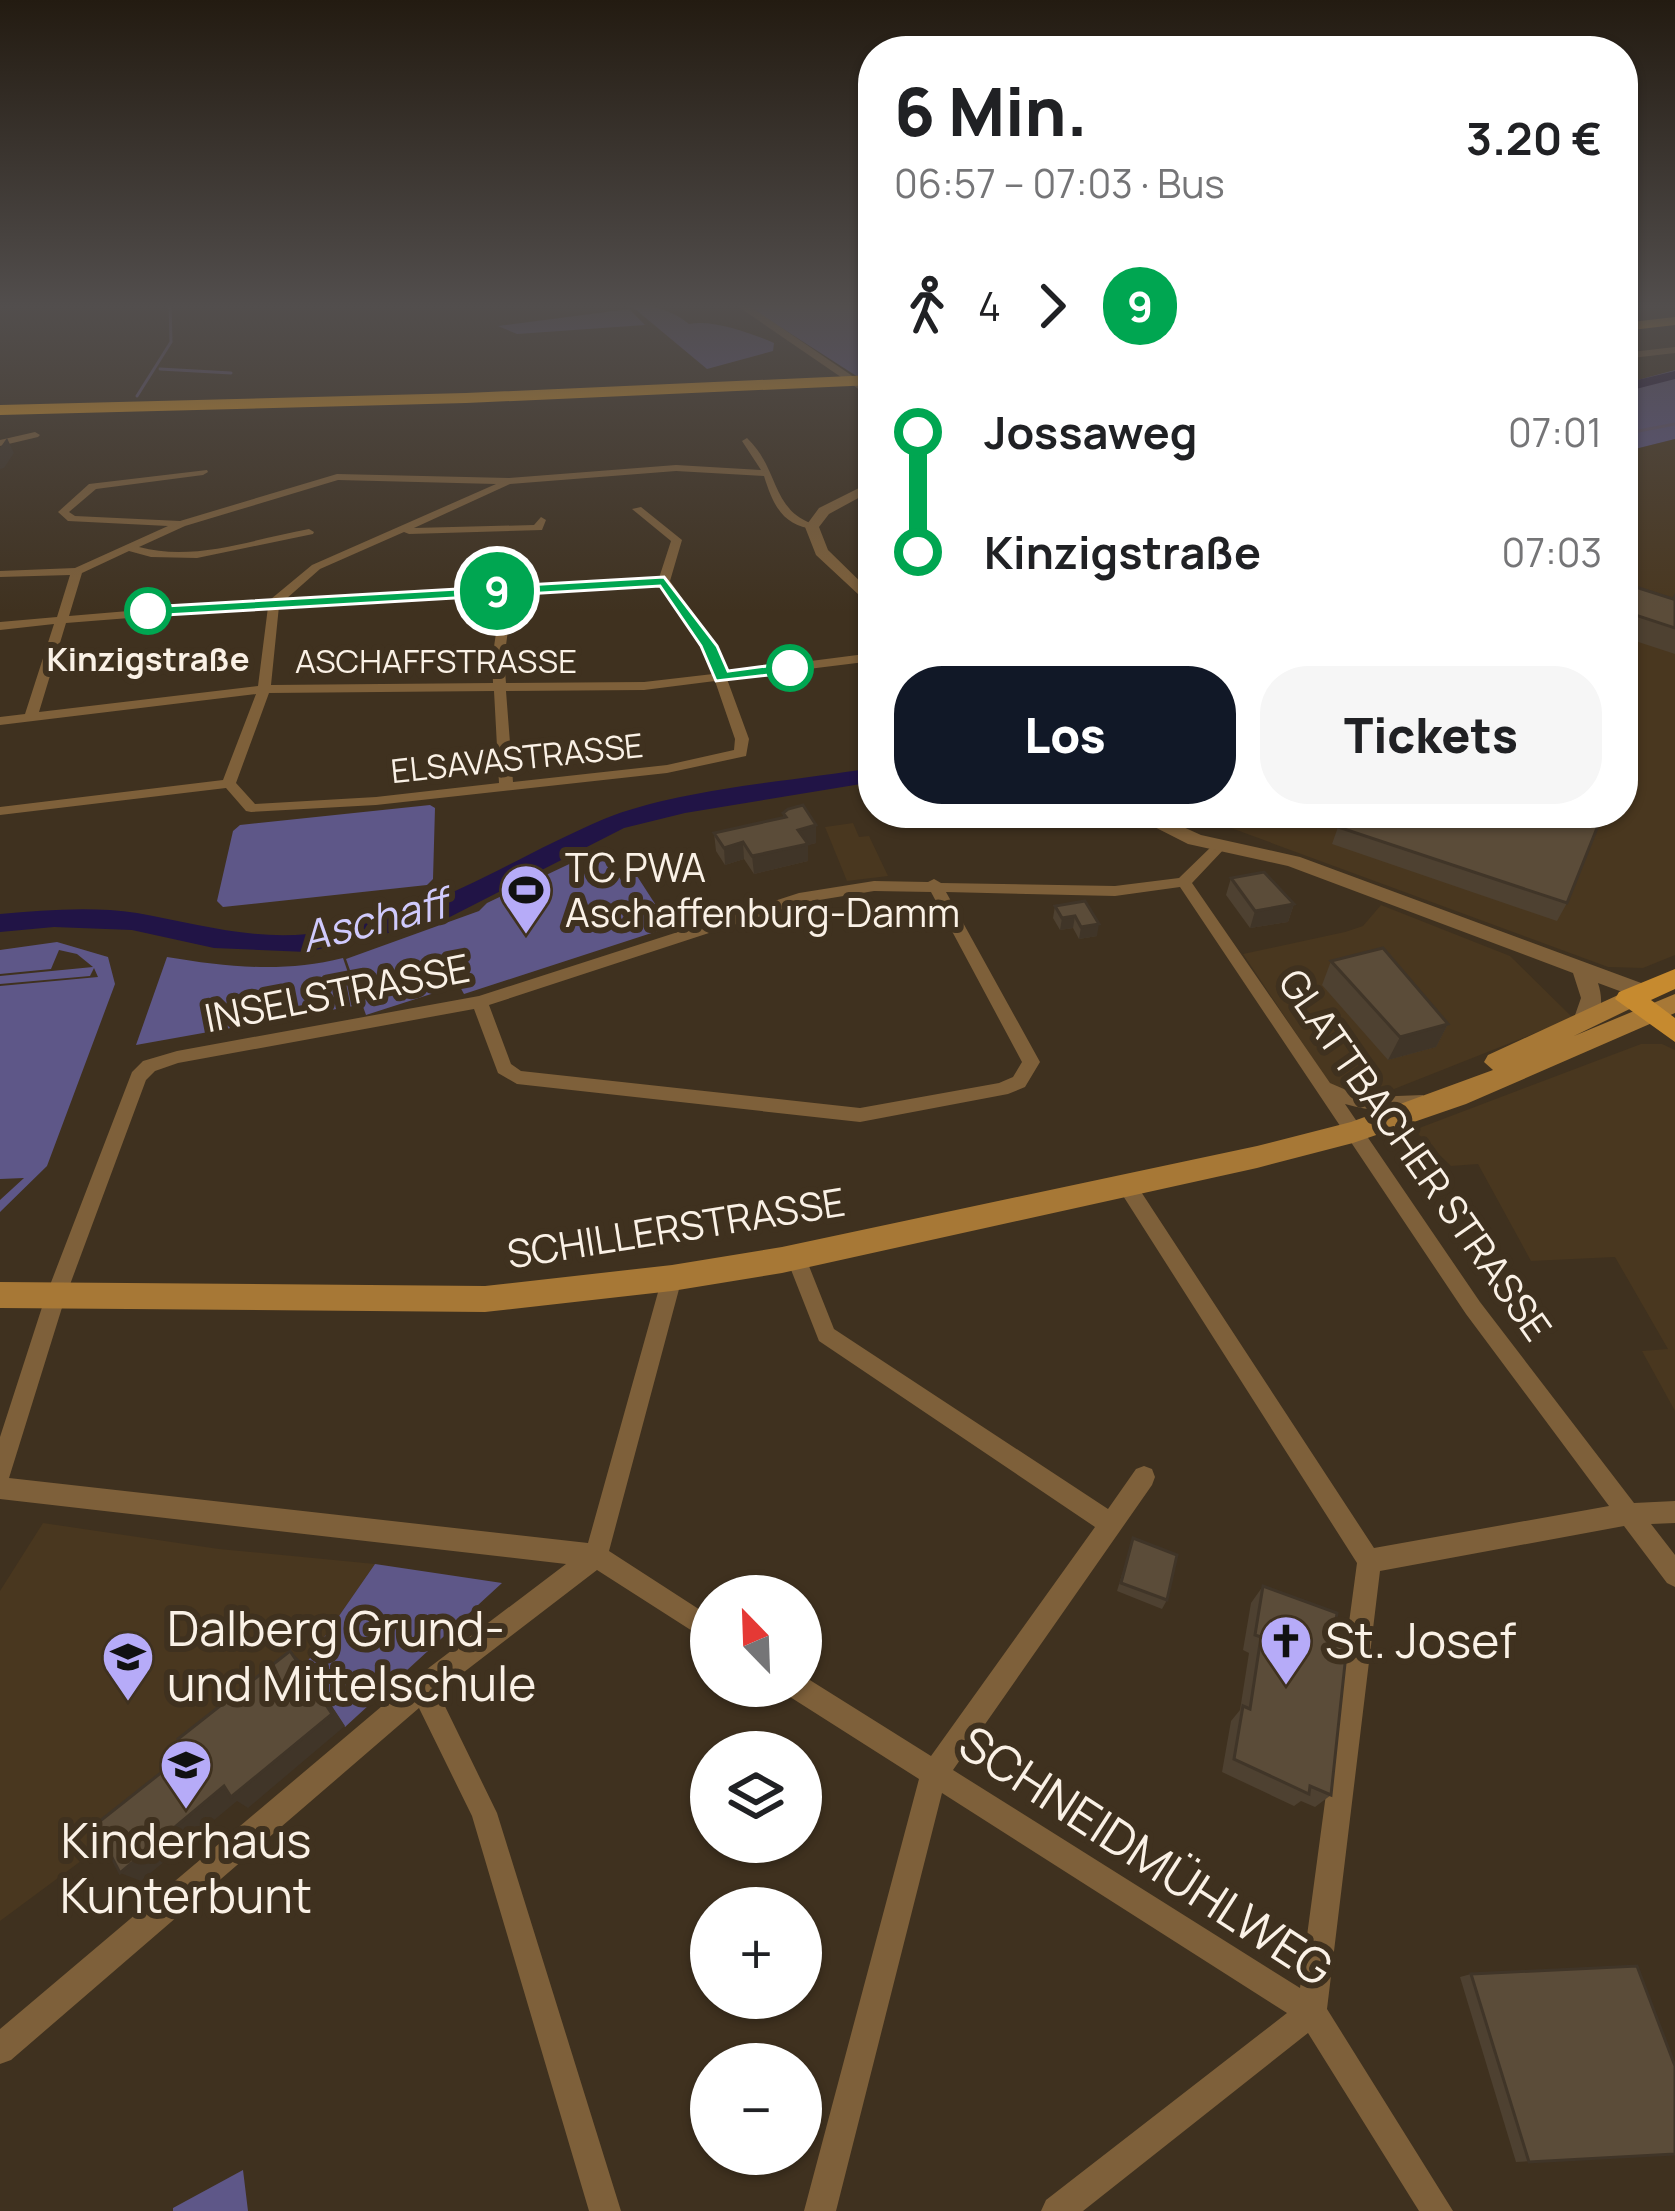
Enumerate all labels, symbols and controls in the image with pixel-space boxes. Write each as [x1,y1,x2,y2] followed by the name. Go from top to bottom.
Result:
[894,66,1088,156] text: 6 Min.
[1466,107,1602,169] text: 3.20 €
[894,156,1225,210] text: 06:57 – 07:03 · Bus
[894,273,960,339] icon: walk
[1019,273,1085,339] icon: forward
[1127,277,1153,335] text: 9
[978,279,1001,333] text: 4
[984,401,1198,463] text: Jossaweg
[1508,405,1602,459] text: 07:01
[984,521,1261,583] text: Kinzigstraße
[1502,525,1602,579] text: 07:03
[458,552,536,630] line badge: 9
[484,562,510,620] text: 9
[126,589,170,633] marker: Kinzigstraße
[46,636,250,681] place label: Kinzigstraße
[295,638,577,683] street label: ASCHAFFSTRASSE
[768,646,812,690] unlabelled marker
[894,666,1236,804] button: Los
[1260,666,1602,804] button: Tickets
[389,722,645,793] street label: ELSAVASTRASSE
[565,840,960,939] place label: TC PWA Aschaffenburg-Damm
[498,862,554,936] sports icon: TC PWA Aschaffenburg-Damm
[295,871,461,965] water label: Aschaff
[200,940,474,1044] street label: INSELSTRASSE
[1267,958,1565,1351] street label: GLATTBACHER STRASSE
[503,1174,849,1280] street label: SCHILLERSTRASSE
[690,1575,822,1707] north arrow
[690,1575,822,2175] map controls
[167,1595,536,1715] place label: Dalberg Grund- und Mittelschule
[1325,1607,1516,1672] place label: St. Josef
[1258,1613,1314,1687] church icon: St. Josef
[100,1629,156,1703] school or university icon: Dalberg Grund- und Mittelschule
[948,1710,1346,2000] street label: SCHNEIDMÜHLWEG
[690,1731,822,1863] button: layers
[158,1737,214,1811] school or university icon: Kinderhaus Kunterbunt
[60,1807,312,1927] place label: Kinderhaus Kunterbunt
[690,1887,822,2019] button: +
[690,2043,822,2175] button: −

